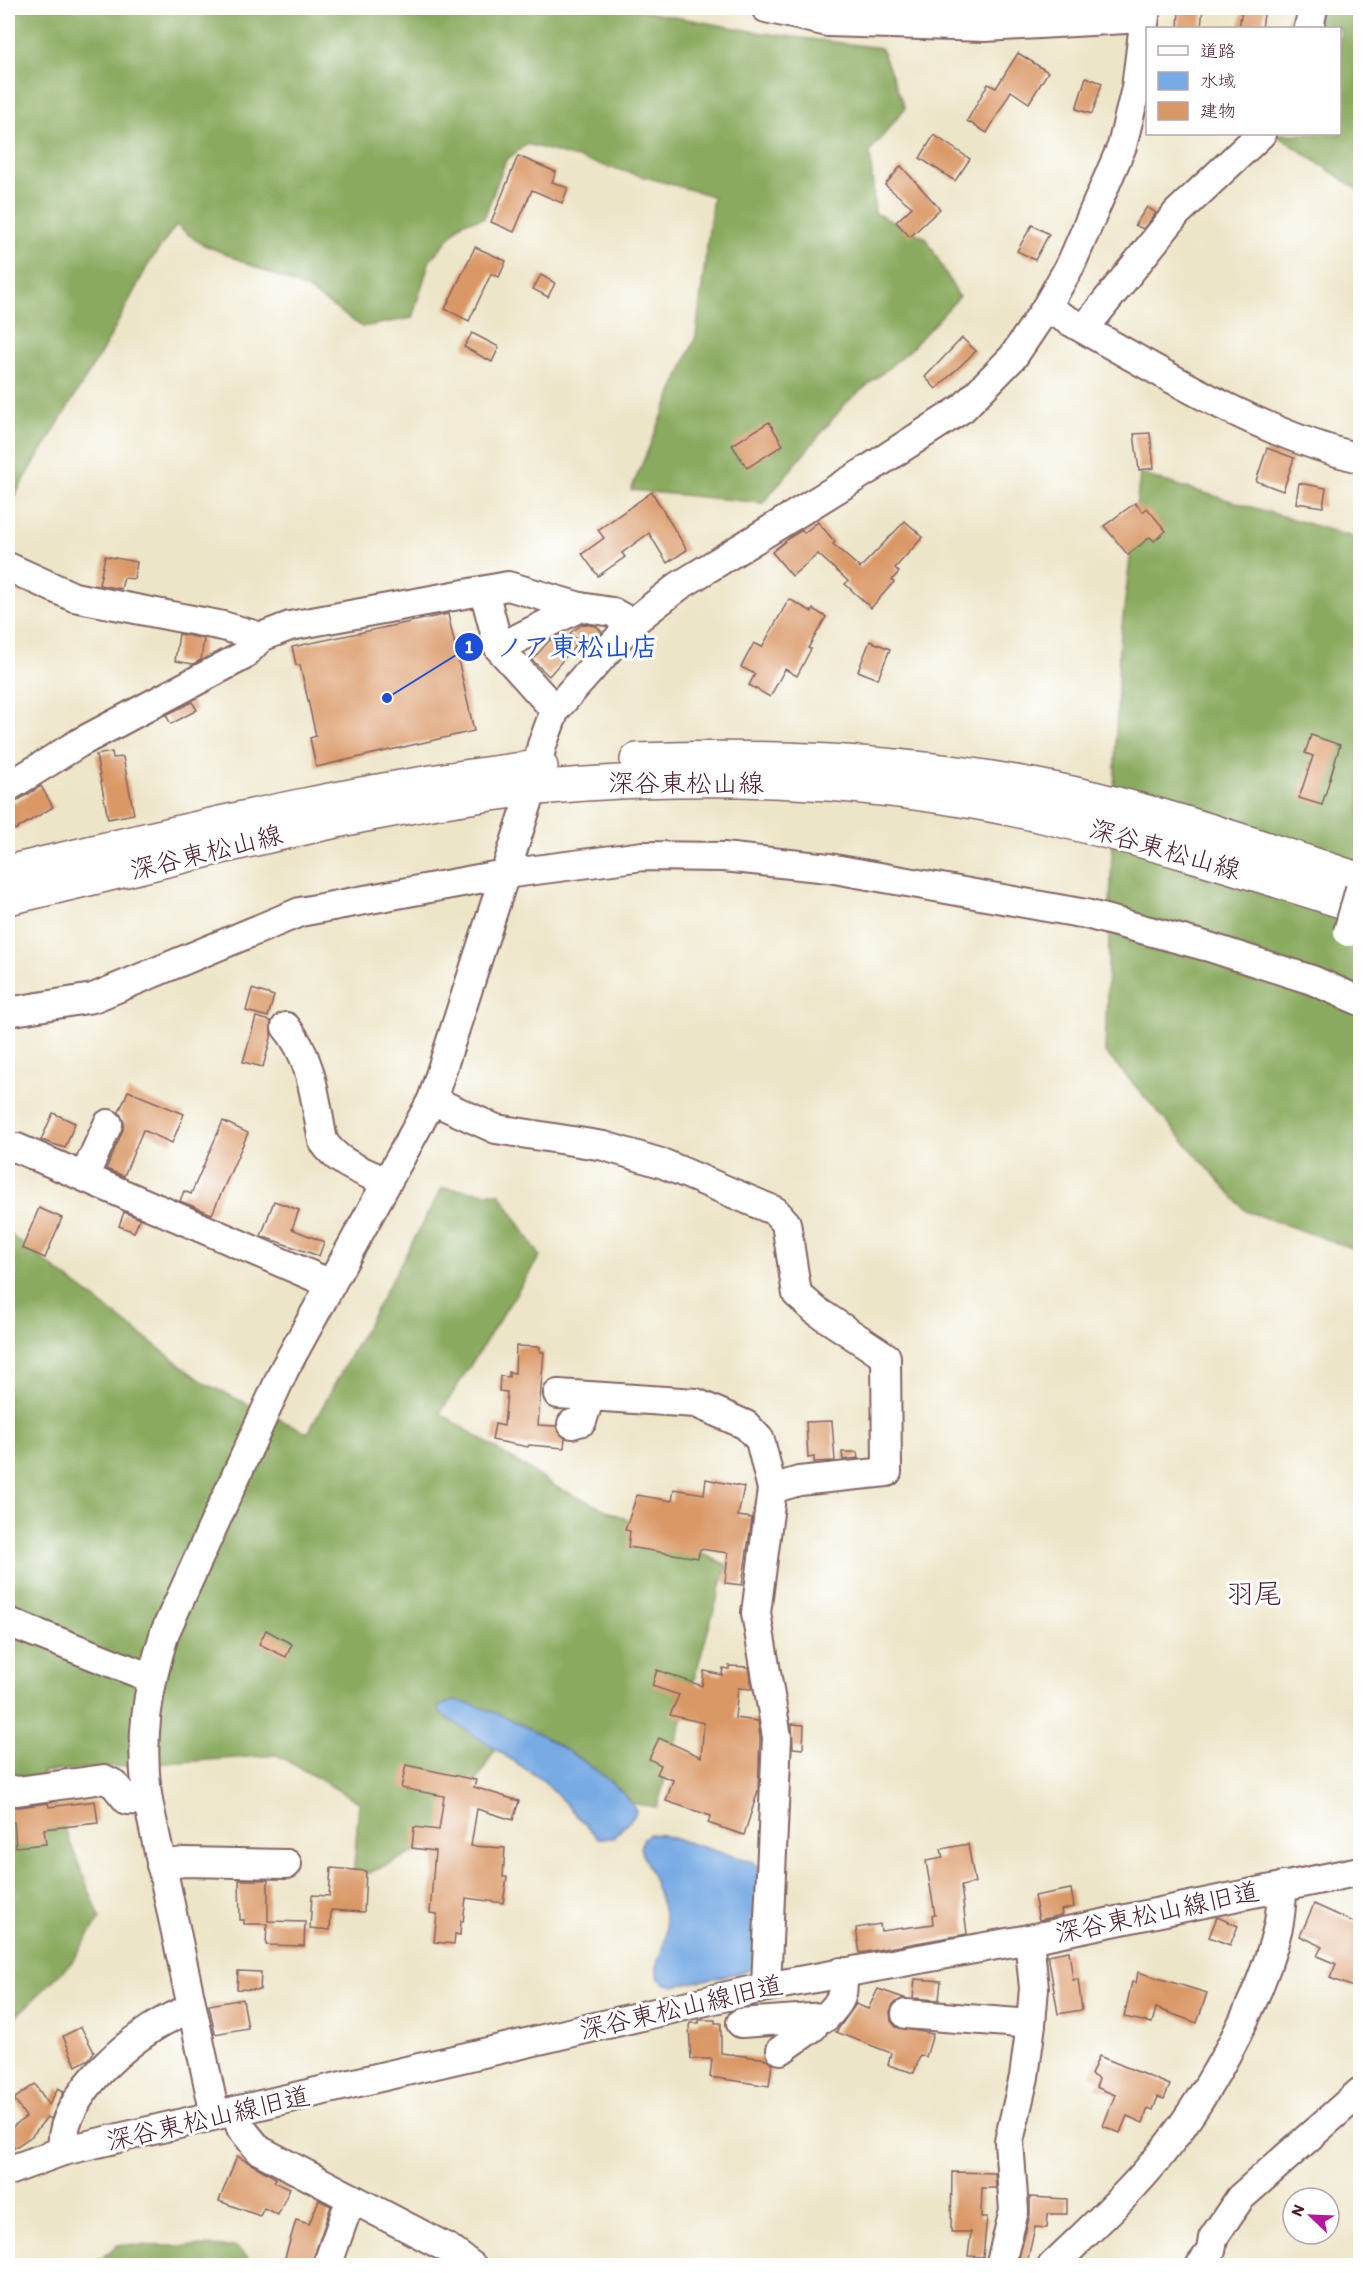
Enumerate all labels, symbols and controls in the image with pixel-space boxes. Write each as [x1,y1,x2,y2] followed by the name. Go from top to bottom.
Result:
[1146,27,1341,135] legend
[1200,40,1236,62] text: 道路
[1200,70,1236,92] text: 水域
[1200,100,1236,122] text: 建物
[454,624,670,669] callout: ノア東松山店
[496,630,658,663] text: ノア東松山店
[465,636,474,658] text: 1
[608,767,764,799] street label: 深谷東松山線
[1086,812,1244,886] street label: 深谷東松山線
[126,818,286,886] street label: 深谷東松山線
[1226,1576,1282,1610] district label: 羽尾
[1052,1875,1262,1949] street label: 深谷東松山線旧道
[576,1968,786,2046] street label: 深谷東松山線旧道
[103,2079,313,2157] street label: 深谷東松山線旧道
[1281,2186,1341,2246] north arrow
[1287,2202,1309,2219] text: N

